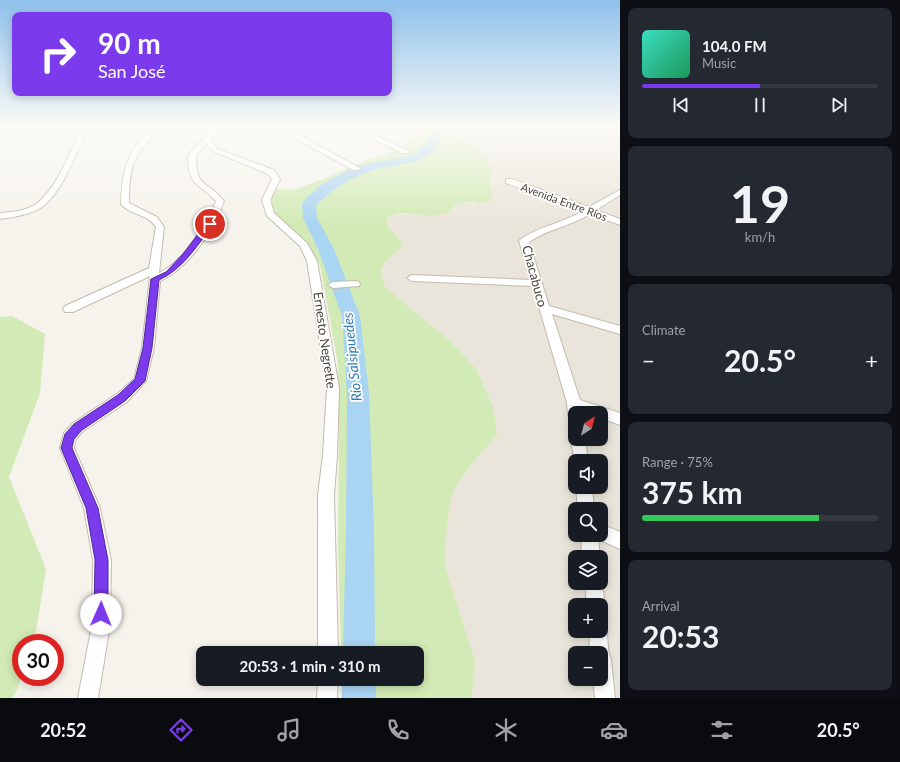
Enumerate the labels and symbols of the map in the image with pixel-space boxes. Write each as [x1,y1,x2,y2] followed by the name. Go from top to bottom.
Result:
[519,180,609,223] street label: Avenida Entre Ríos
[193,207,227,241] pin
[519,243,551,309] street label: Chacabuco
[310,291,340,390] street label: Ernesto Negrette
[338,311,365,402] water label: Río Salsipuedes
[568,406,608,446] north arrow
[80,593,122,635] position arrow
[12,634,64,686] speed limit sign: 30

